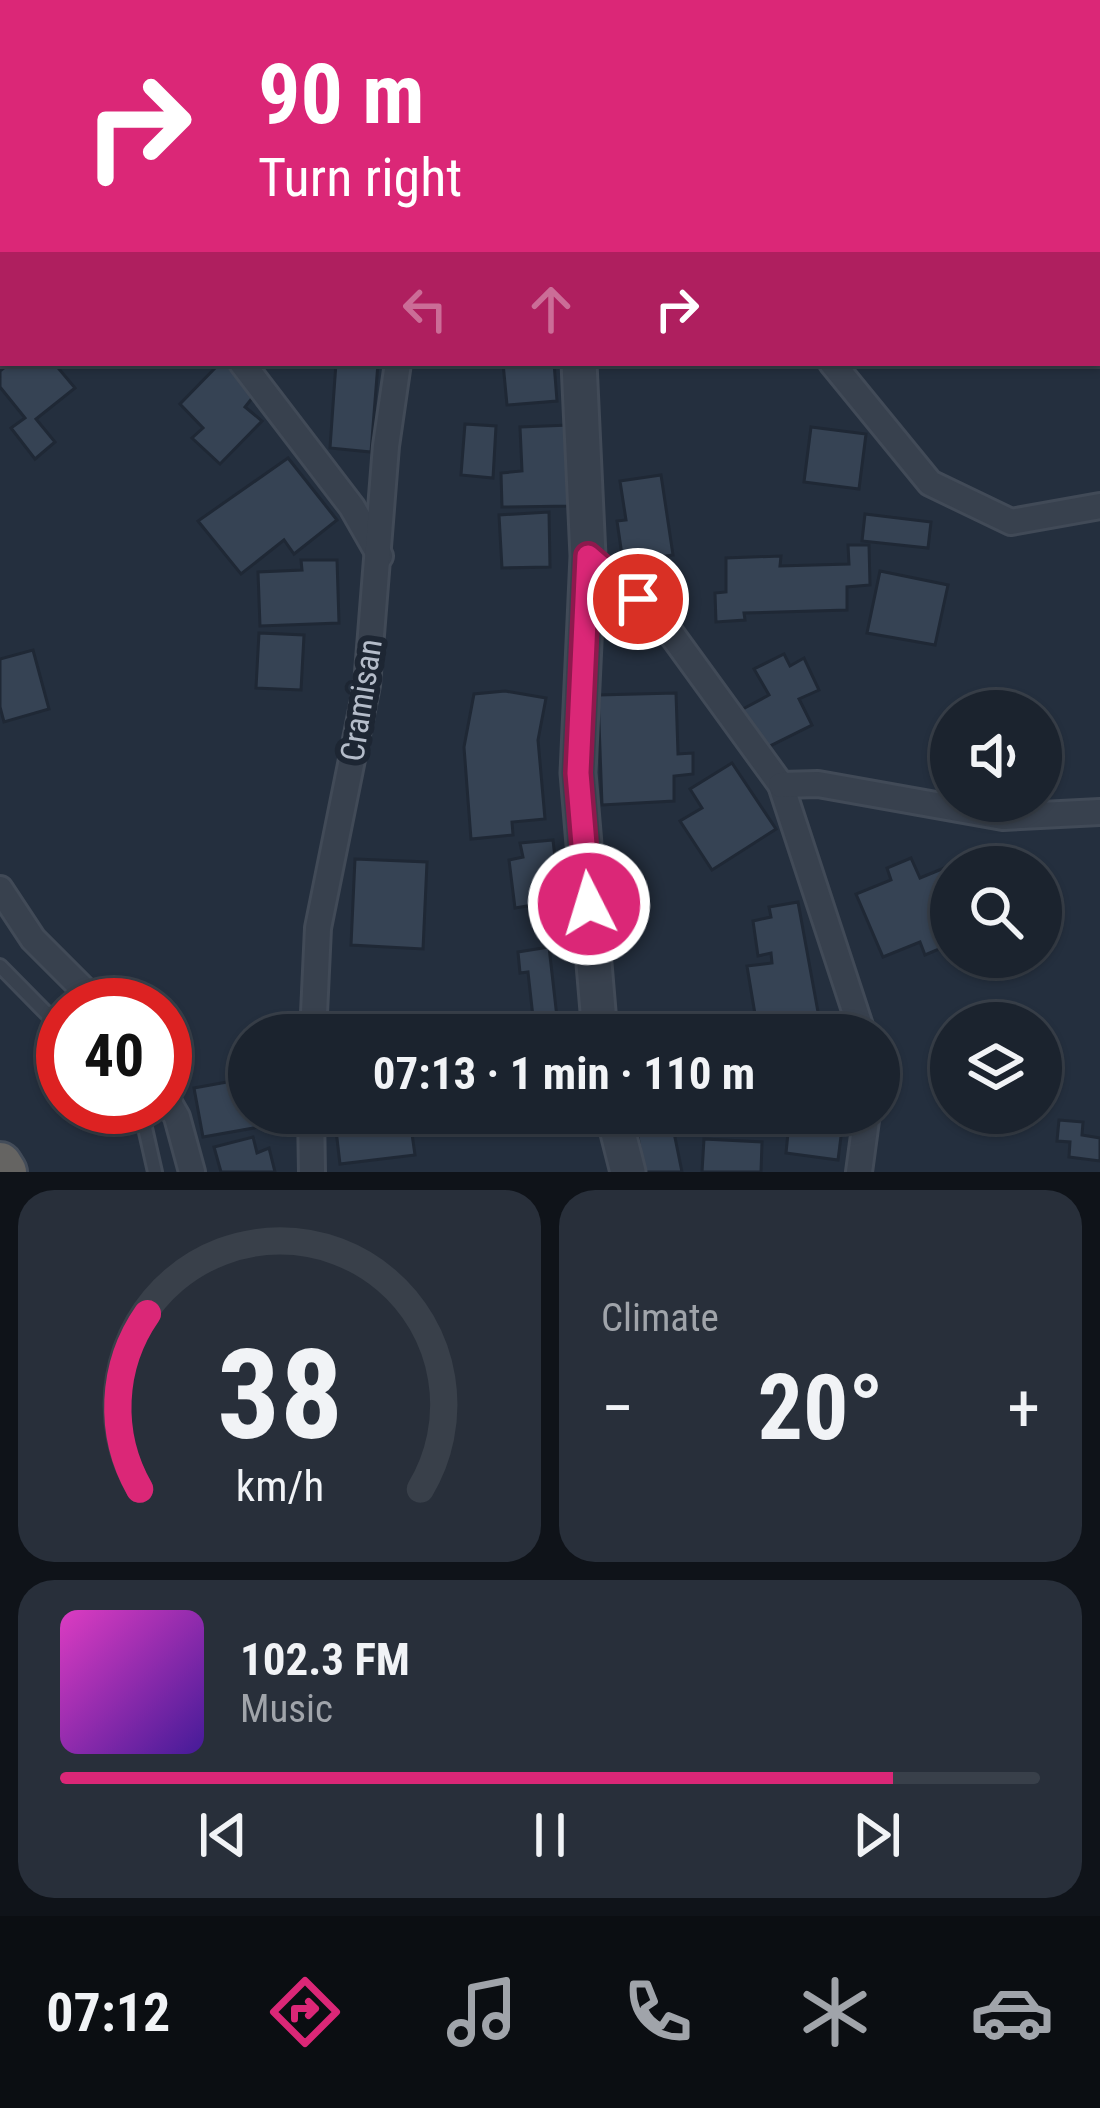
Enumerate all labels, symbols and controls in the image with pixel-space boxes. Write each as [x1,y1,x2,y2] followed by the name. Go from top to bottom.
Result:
[258,45,425,144] text: 90 m
[60,48,216,204] icon: right
[258,146,462,209] text: Turn right
[392,276,458,342] icon: left
[518,276,584,342] icon: ahead
[644,276,710,342] icon: right
[587,548,689,650] pin
[605,566,671,632] icon: arrive
[332,636,390,764] street label: Cramisan
[930,690,1062,1134] map controls
[930,690,1062,822] button: sound
[526,841,652,967] position arrow
[930,846,1062,978] button: search
[36,978,192,1134] speed limit sign: 40
[930,1002,1062,1134] button: layers
[373,1047,755,1100] text: 07:13 · 1 min · 110 m
[601,1295,719,1341] text: Climate
[216,1322,343,1468] text: 38
[758,1356,884,1461] text: 20°
[601,1370,634,1447] text: −
[1007,1370,1040,1447] text: +
[235,1461,324,1511] text: km/h
[240,1633,410,1686] text: 102.3 FM
[240,1686,333,1732] text: Music
[190,1802,256,1868] icon: previous
[517,1802,583,1868] icon: pause
[844,1802,910,1868] icon: next
[263,1970,347,2054] icon: directions
[440,1970,524,2054] icon: music
[616,1970,700,2054] icon: phone
[793,1970,877,2054] icon: climate
[970,1970,1054,2054] icon: car
[46,1981,170,2044] text: 07:12

